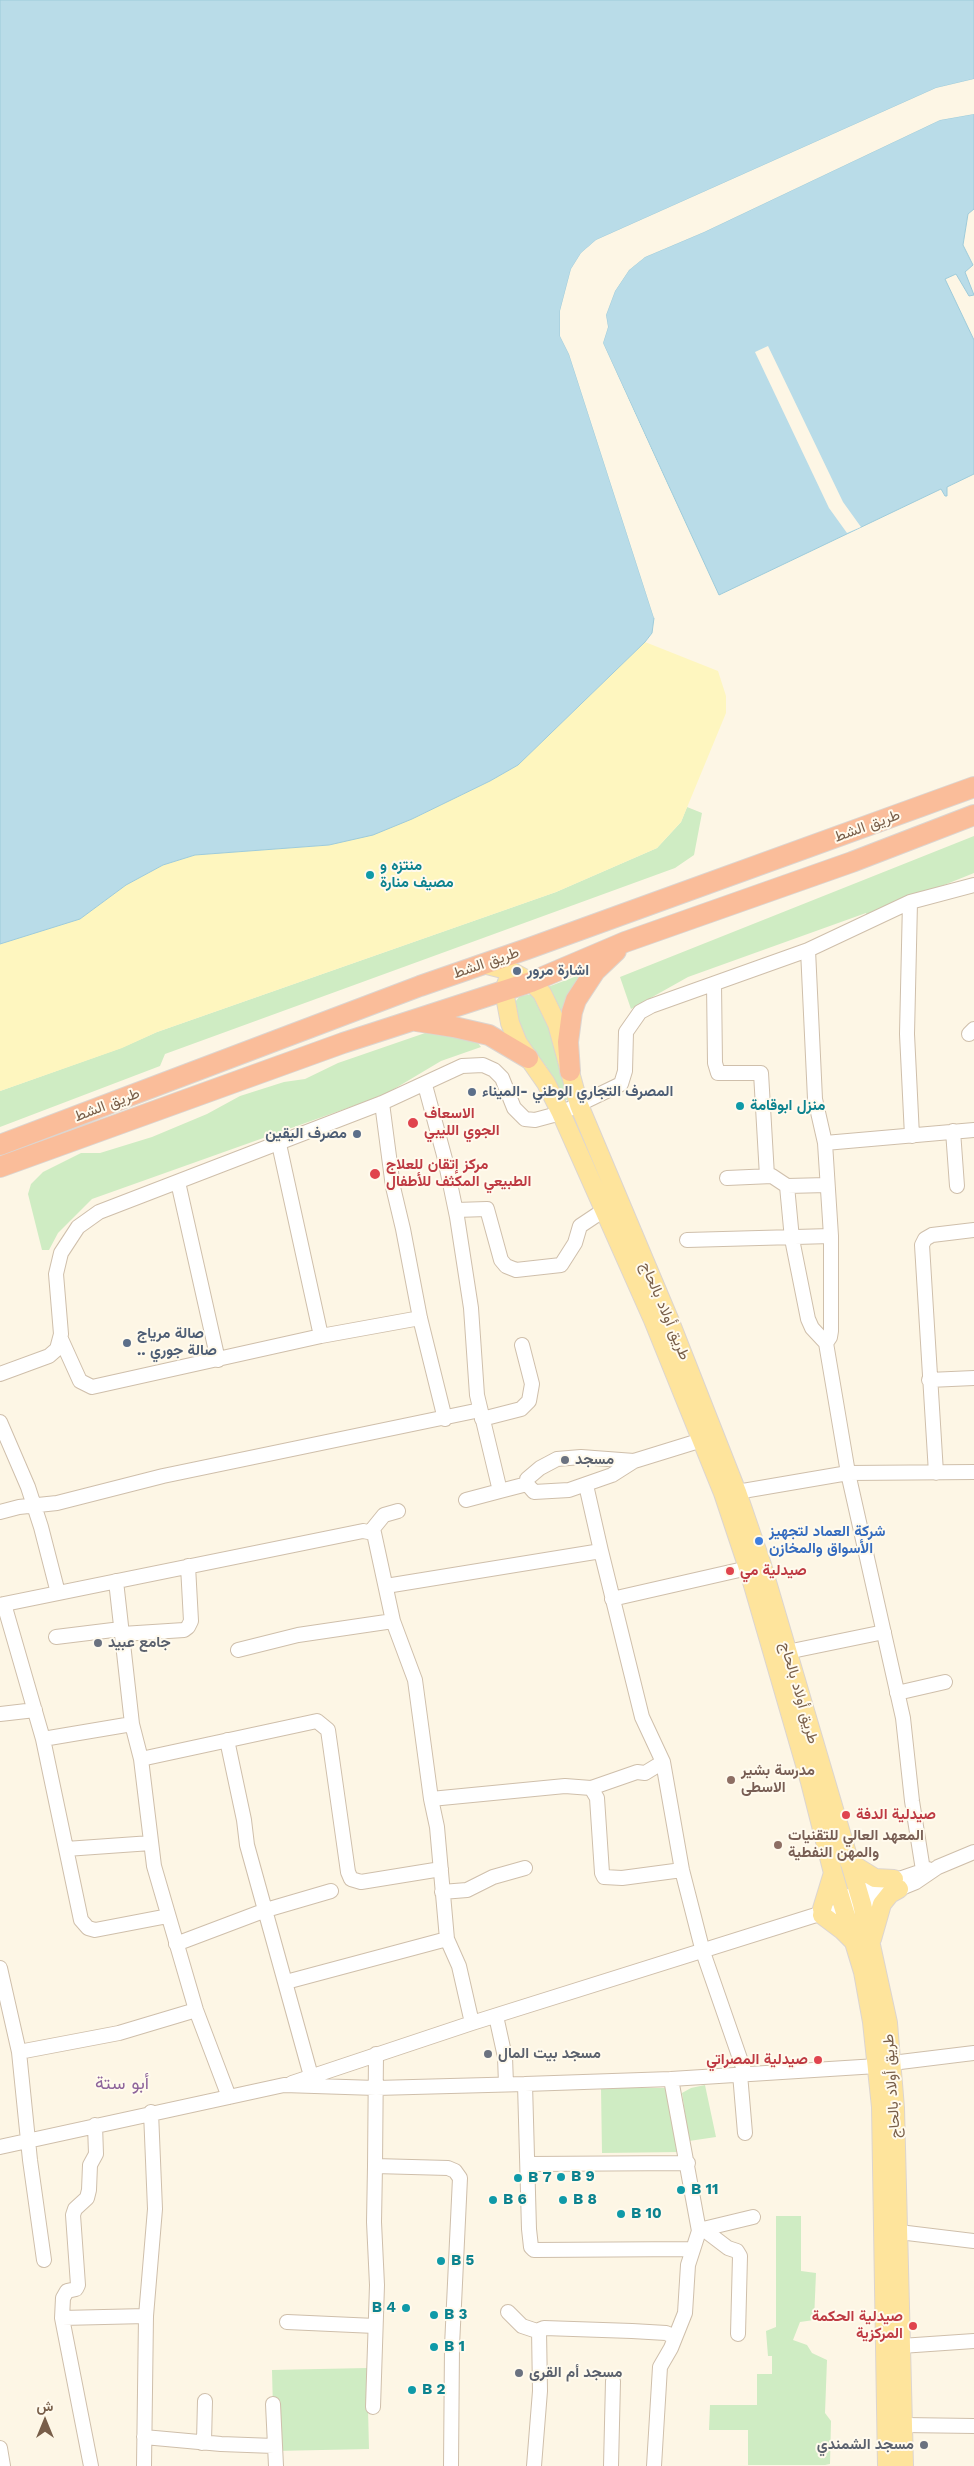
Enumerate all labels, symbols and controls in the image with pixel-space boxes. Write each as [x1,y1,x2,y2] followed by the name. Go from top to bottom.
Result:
[832,806,902,846] street label: طريق الشط
[380,857,454,892] place label: منتزه و مصيف منارة
[364,869,376,881] marker: منتزه و مصيف منارة
[451,943,521,983] street label: طريق الشط
[527,962,589,980] place label: اشارة مرور
[511,965,523,977] marker: اشارة مرور
[482,1083,673,1101] place label: المصرف التجاري الوطني -الميناء
[72,1084,142,1126] street label: طريق الشط
[466,1086,478,1098] marker: المصرف التجاري الوطني -الميناء
[750,1097,825,1115] place label: منزل ابوقامة
[734,1100,746,1112] marker: منزل ابوقامة
[424,1105,500,1140] place label: الاسعاف الجوي الليبي
[406,1116,420,1130] marker: الاسعاف الجوي الليبي
[265,1125,347,1143] place label: مصرف اليقين
[351,1128,363,1140] marker: مصرف اليقين
[386,1156,531,1191] place label: مركز إتقان للعلاج الطبيعي المكثف للأطفال
[368,1167,382,1181] marker: مركز إتقان للعلاج الطبيعي المكثف للأطفال
[636,1259,694,1363] street label: طريق أولاد بالحاج
[137,1325,217,1360] place label: صالة مرياج .. صالة جوري
[121,1337,133,1349] marker: صالة مرياج .. صالة جوري
[575,1451,614,1469] place label: مسجد
[559,1454,571,1466] marker: مسجد
[769,1523,886,1558] place label: شركة العماد لتجهيز الأسواق والمخازن
[753,1535,765,1547] marker: شركة العماد لتجهيز الأسواق والمخازن
[740,1562,807,1580] place label: صيدلية مي
[724,1565,736,1577] marker: صيدلية مي
[108,1634,171,1652] place label: جامع عبيد
[92,1637,104,1649] marker: جامع عبيد
[776,1640,822,1746] street label: طريق أولاد بالحاج
[741,1762,815,1797] place label: مدرسة بشير الاسطى
[725,1774,737,1786] marker: مدرسة بشير الاسطى
[856,1806,936,1824] place label: صيدلية الدفة
[840,1809,852,1821] marker: صيدلية الدفة
[788,1827,924,1862] place label: المعهد العالي للتقنيات والمهن النفطية
[772,1839,784,1851] marker: المعهد العالي للتقنيات والمهن النفطية
[879,2033,905,2139] street label: طريق أولاد بالحاج
[498,2045,601,2063] place label: مسجد بيت المال
[482,2048,494,2060] marker: مسجد بيت المال
[706,2051,808,2069] place label: صيدلية المصراتي
[812,2054,824,2066] marker: صيدلية المصراتي
[95,2073,149,2095] district label: أبو ستة
[571,2168,595,2186] place label: B 9
[528,2169,552,2187] place label: B 7
[555,2171,567,2183] marker: B 9
[512,2172,524,2184] marker: B 7
[691,2181,718,2199] place label: B 11
[675,2184,687,2196] marker: B 11
[503,2191,527,2209] place label: B 6
[573,2191,597,2209] place label: B 8
[487,2194,499,2206] marker: B 6
[557,2194,569,2206] marker: B 8
[631,2205,662,2223] place label: B 10
[615,2208,627,2220] marker: B 10
[451,2252,474,2270] place label: B 5
[435,2255,447,2267] marker: B 5
[372,2299,396,2317] place label: B 4
[400,2302,412,2314] marker: B 4
[444,2306,467,2324] place label: B 3
[812,2308,903,2343] place label: صيدلية الحكمة المركزية
[428,2309,440,2321] marker: B 3
[907,2320,919,2332] marker: صيدلية الحكمة المركزية
[444,2338,465,2356] place label: B 1
[428,2341,440,2353] marker: B 1
[529,2364,622,2382] place label: مسجد أم القرى
[513,2367,525,2379] marker: مسجد أم القرى
[422,2381,445,2399] place label: B 2
[406,2384,418,2396] marker: B 2
[20,2396,70,2446] north arrow
[37,2398,53,2414] text: ش
[817,2436,914,2454] place label: مسجد الشمندي
[918,2439,930,2451] marker: مسجد الشمندي

